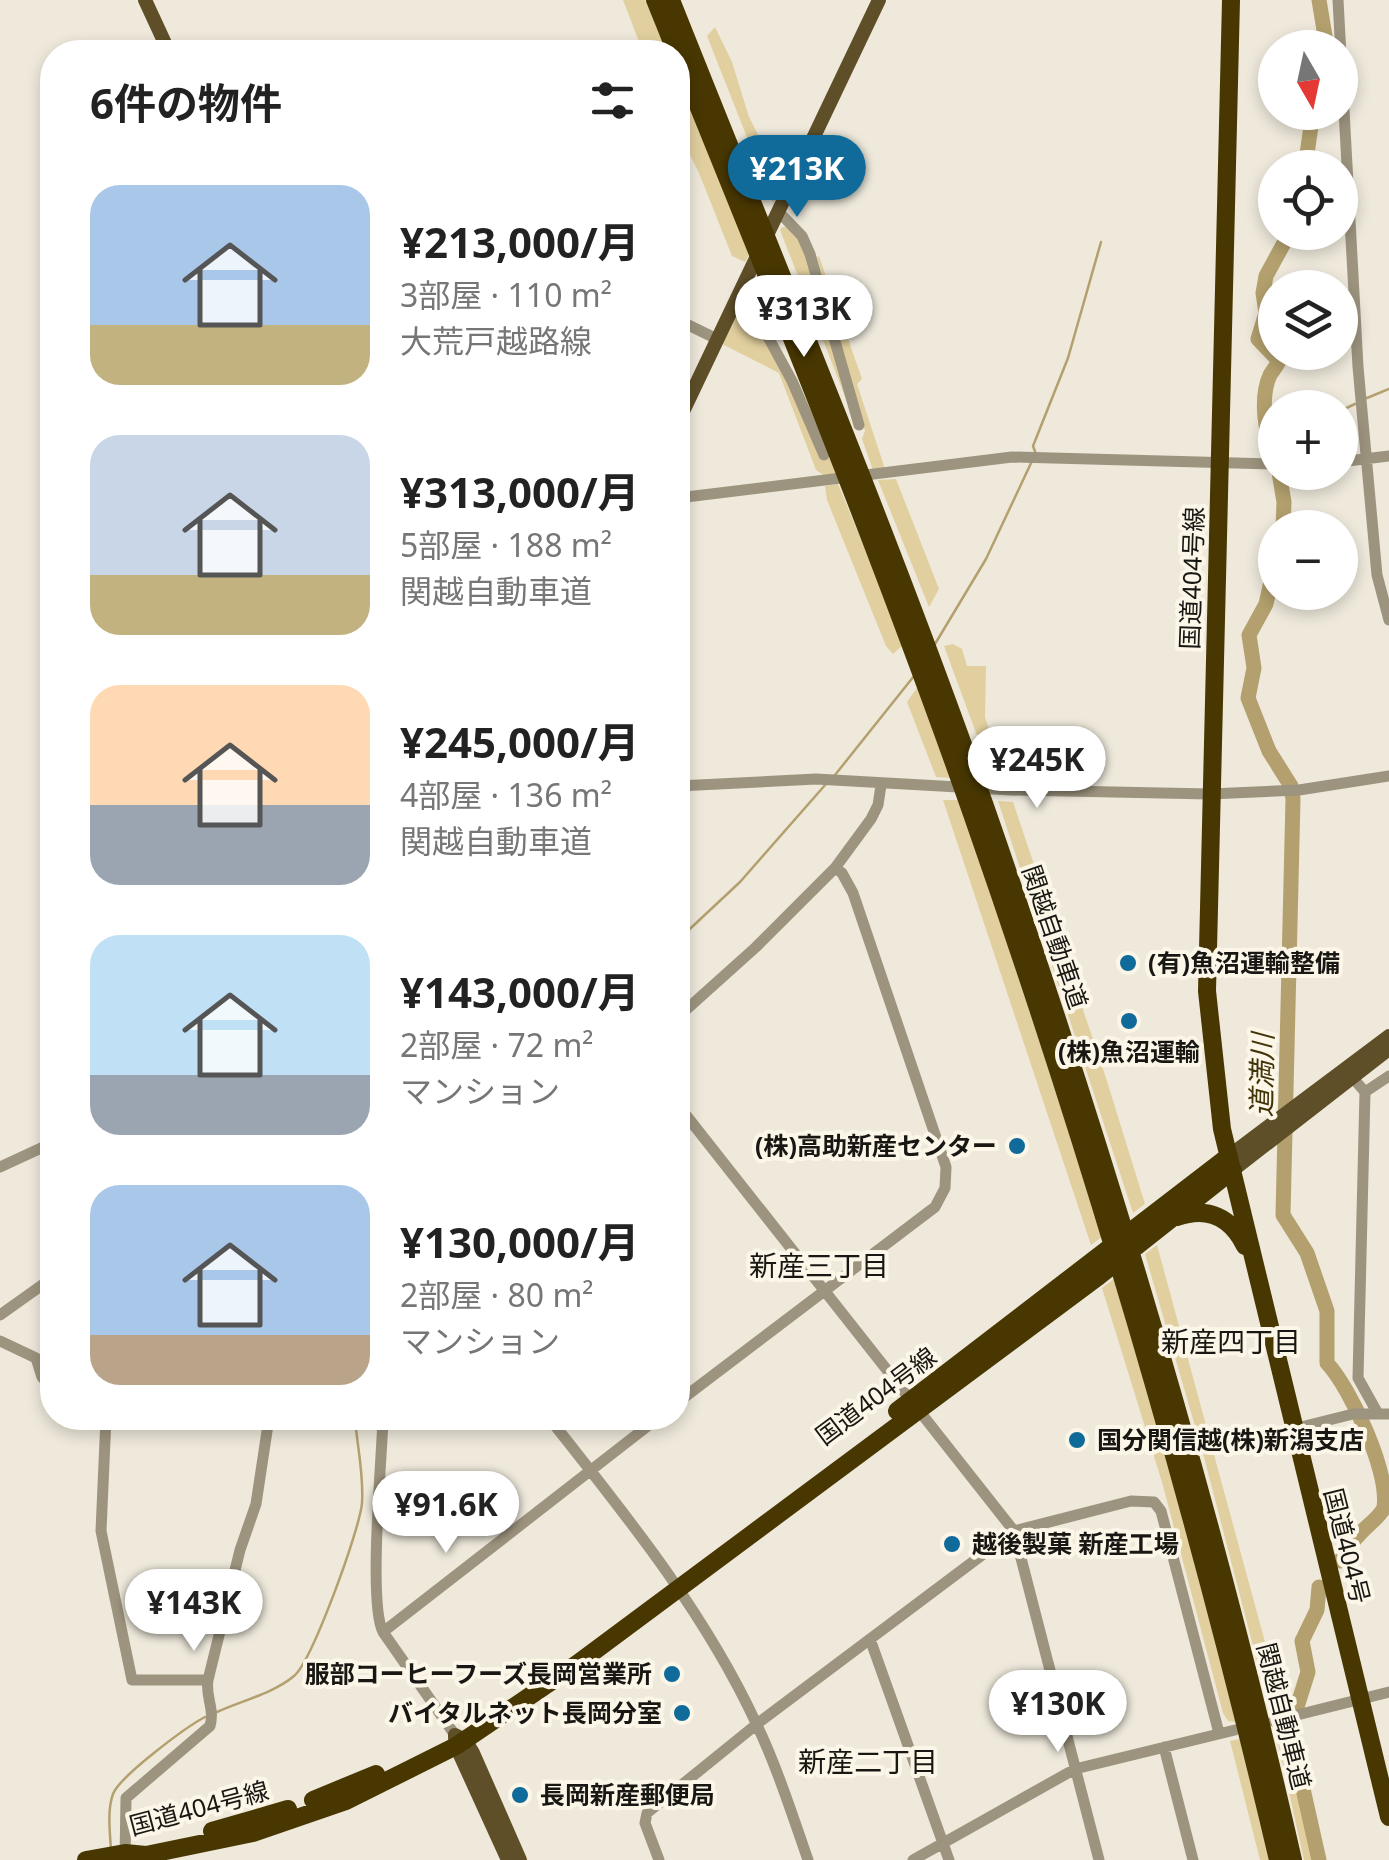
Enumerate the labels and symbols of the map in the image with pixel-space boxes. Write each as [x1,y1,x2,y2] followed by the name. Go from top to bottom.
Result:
[1258,30,1358,130] north arrow
[727,135,867,220] pin: ¥213K
[734,275,874,360] pin: ¥313K
[1172,506,1210,650] street label: 国道404号線
[967,726,1107,811] pin: ¥245K
[1015,860,1096,1013] street label: 関越自動車道
[1148,945,1340,979] place label: (有)魚沼運輸整備
[1117,952,1139,974] marker: (有)魚沼運輸整備
[1118,1010,1140,1032] marker: (株)魚沼運輸
[1241,1030,1281,1117] water label: 道満川
[1058,1034,1200,1068] place label: (株)魚沼運輸
[755,1128,997,1162] place label: (株)高助新産センター
[1006,1135,1028,1157] marker: (株)高助新産センター
[749,1246,889,1284] district label: 新産三丁目
[1161,1322,1301,1360] district label: 新産四丁目
[808,1339,943,1452] street label: 国道404号線
[1097,1422,1364,1456] place label: 国分関信越(株)新潟支店
[1066,1429,1088,1451] marker: 国分関信越(株)新潟支店
[365,1471,527,1556] pin: ¥91.6K
[1317,1484,1379,1607] street label: 国道404号
[972,1526,1179,1560] place label: 越後製菓 新産工場
[941,1533,963,1555] marker: 越後製菓 新産工場
[124,1569,264,1654] pin: ¥143K
[1250,1639,1320,1793] street label: 関越自動車道
[305,1656,652,1690] place label: 服部コーヒーフーズ長岡営業所
[661,1663,683,1685] marker: 服部コーヒーフーズ長岡営業所
[988,1670,1128,1755] pin: ¥130K
[388,1695,662,1729] place label: バイタルネット長岡分室
[671,1702,693,1724] marker: バイタルネット長岡分室
[798,1742,938,1780] district label: 新産二丁目
[125,1772,272,1842] street label: 国道404号線
[540,1777,715,1811] place label: 長岡新産郵便局
[509,1784,531,1806] marker: 長岡新産郵便局

